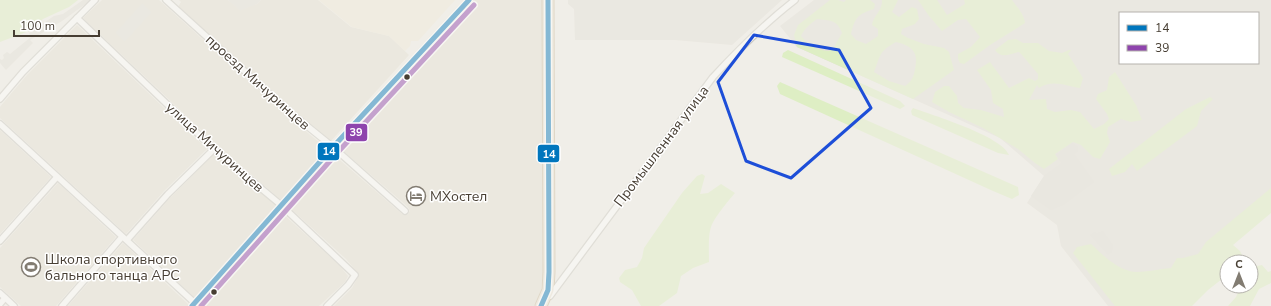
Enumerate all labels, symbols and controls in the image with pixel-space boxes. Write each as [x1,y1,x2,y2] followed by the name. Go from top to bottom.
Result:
[14,12,99,38] scale bar
[1119,12,1259,64] legend
[20,18,55,34] text: 100 m
[1155,20,1169,36] text: 14
[201,30,314,135] street label: проезд Мичуринцев
[1155,40,1169,56] text: 39
[402,72,412,82] unlabelled marker
[610,82,713,211] street label: Промышленная улица
[161,98,268,197] street label: улица Мичуринцев
[345,123,368,142] line badge: 39
[349,125,363,140] text: 39
[317,142,340,161] line badge: 14
[322,144,336,159] text: 14
[537,144,560,163] line badge: 14
[542,147,556,162] text: 14
[405,185,427,207] hotel icon: МХостел
[430,187,487,206] place label: МХостел
[45,250,180,285] place label: Школа спортивного бального танца АРС
[1219,254,1259,294] north arrow
[20,256,42,278] sports icon: Школа спортивного бального танца АРС
[1235,257,1243,272] text: С
[209,287,219,297] unlabelled marker

